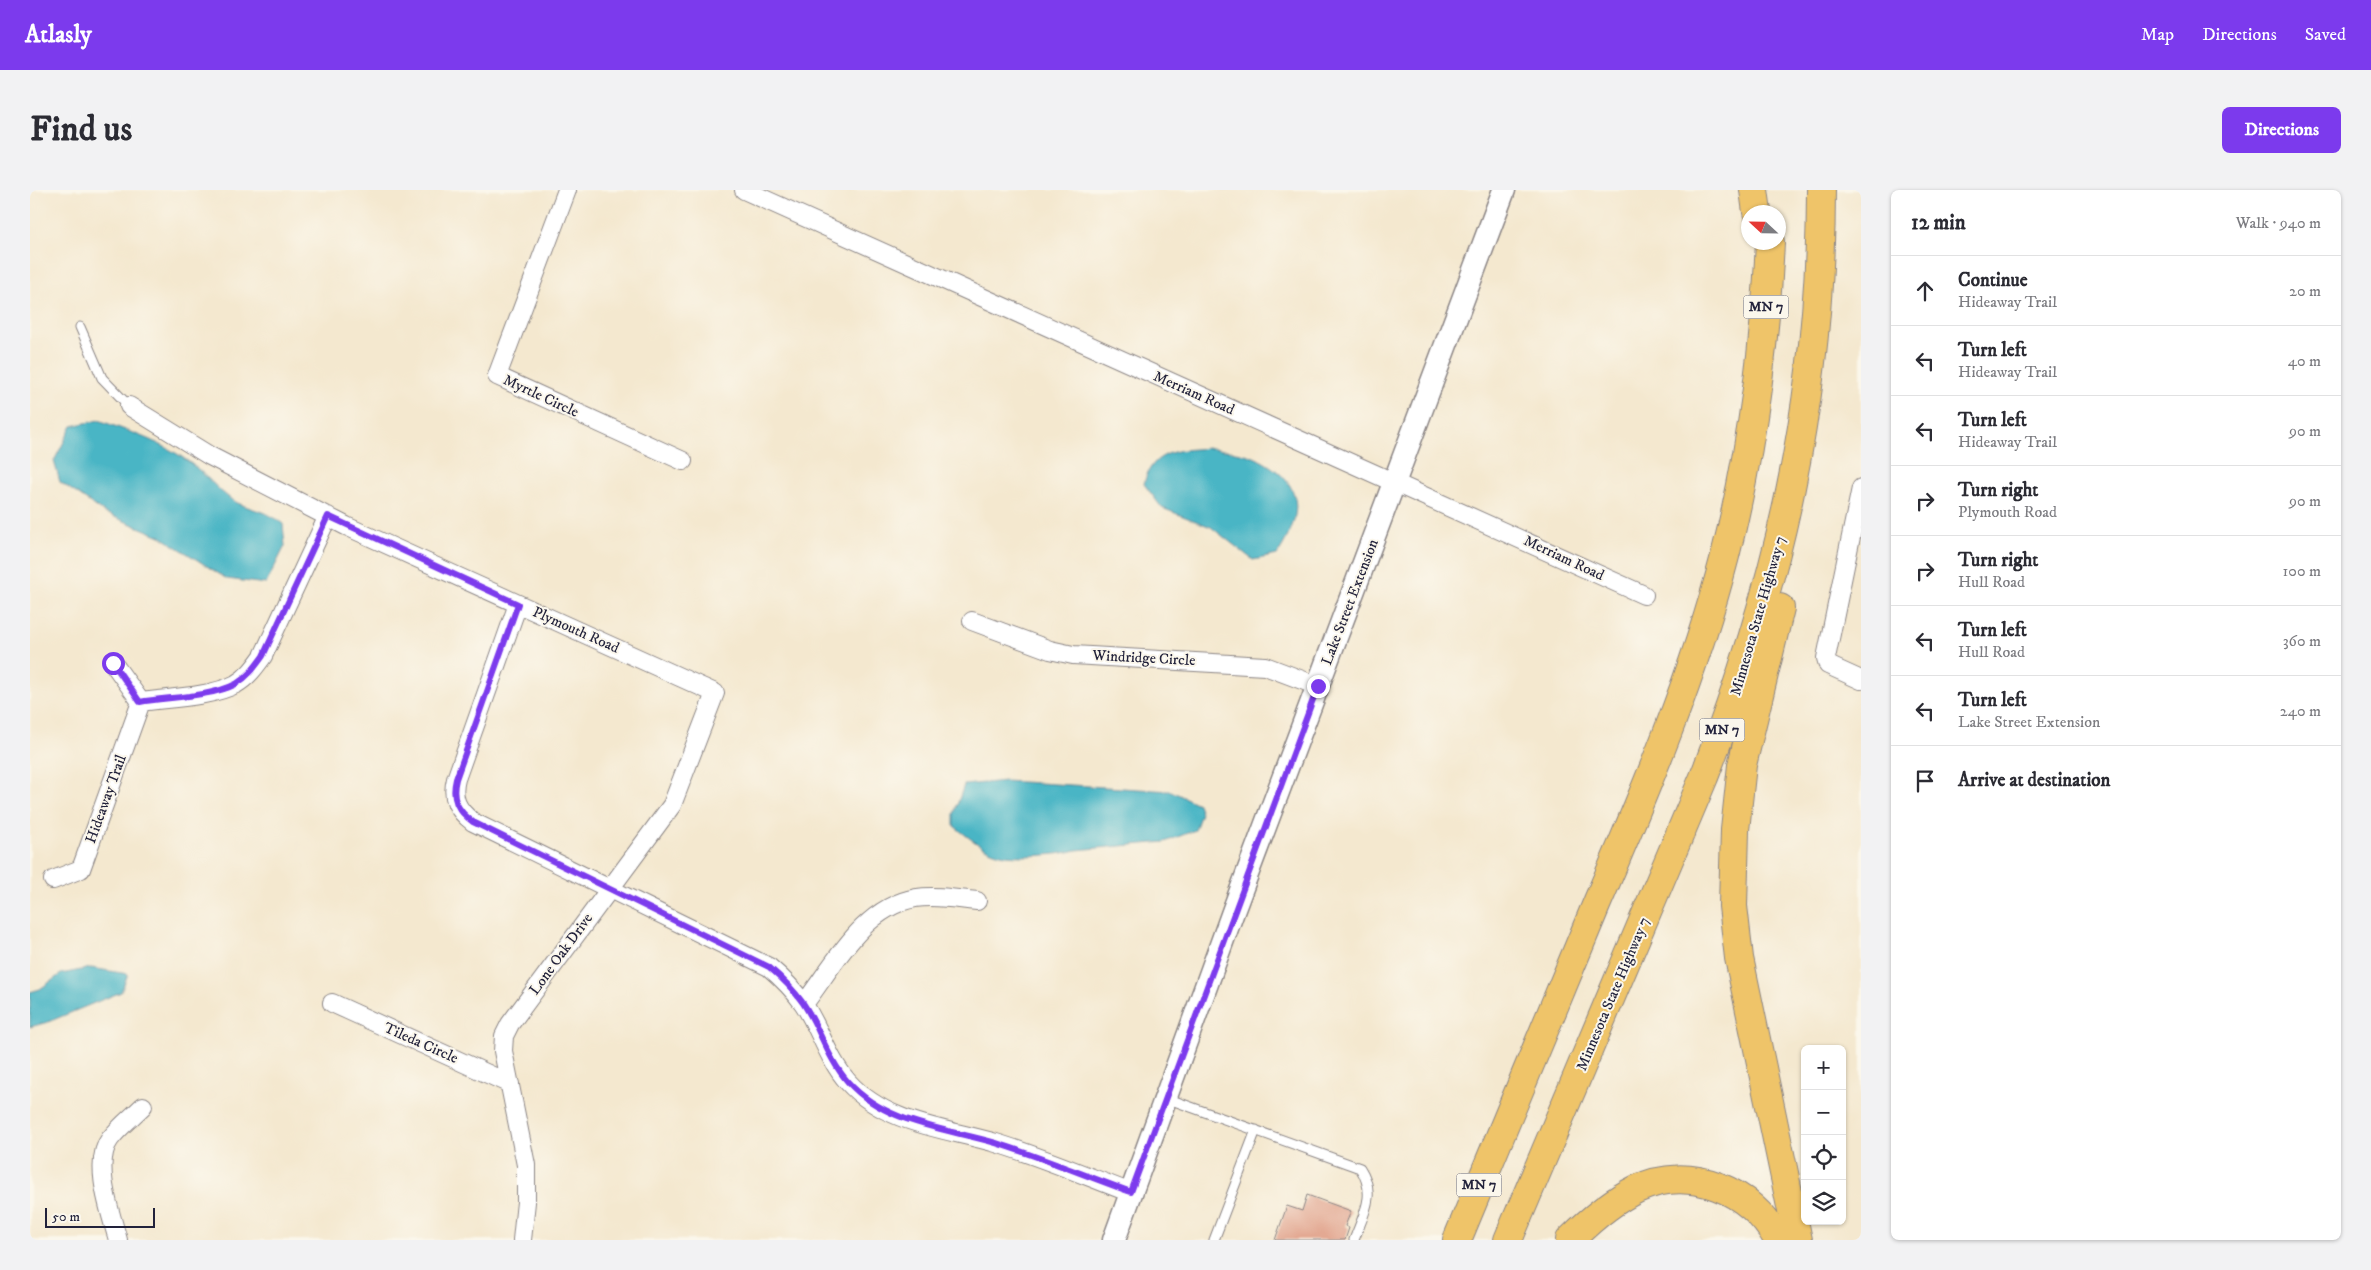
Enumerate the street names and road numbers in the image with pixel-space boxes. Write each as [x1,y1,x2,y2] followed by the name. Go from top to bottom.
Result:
[1744,295,1788,318] road number: MN 7
[1151,367,1238,420] street label: Merriam Road
[500,370,582,422] street label: Myrtle Circle
[1521,531,1608,585] street label: Merriam Road
[1726,534,1790,698] street label: Minnesota State Highway 7
[1317,536,1383,668] street label: Lake Street Extension
[530,602,623,658] street label: Plymouth Road
[1091,646,1196,670] street label: Windridge Circle
[1700,718,1744,742] road number: MN 7
[81,752,131,846] street label: Hideaway Trail
[525,909,597,999] street label: Lone Oak Drive
[1572,914,1654,1074] street label: Minnesota State Highway 7
[381,1018,461,1068] street label: Tileda Circle
[1456,1174,1502,1196] road number: MN 7

